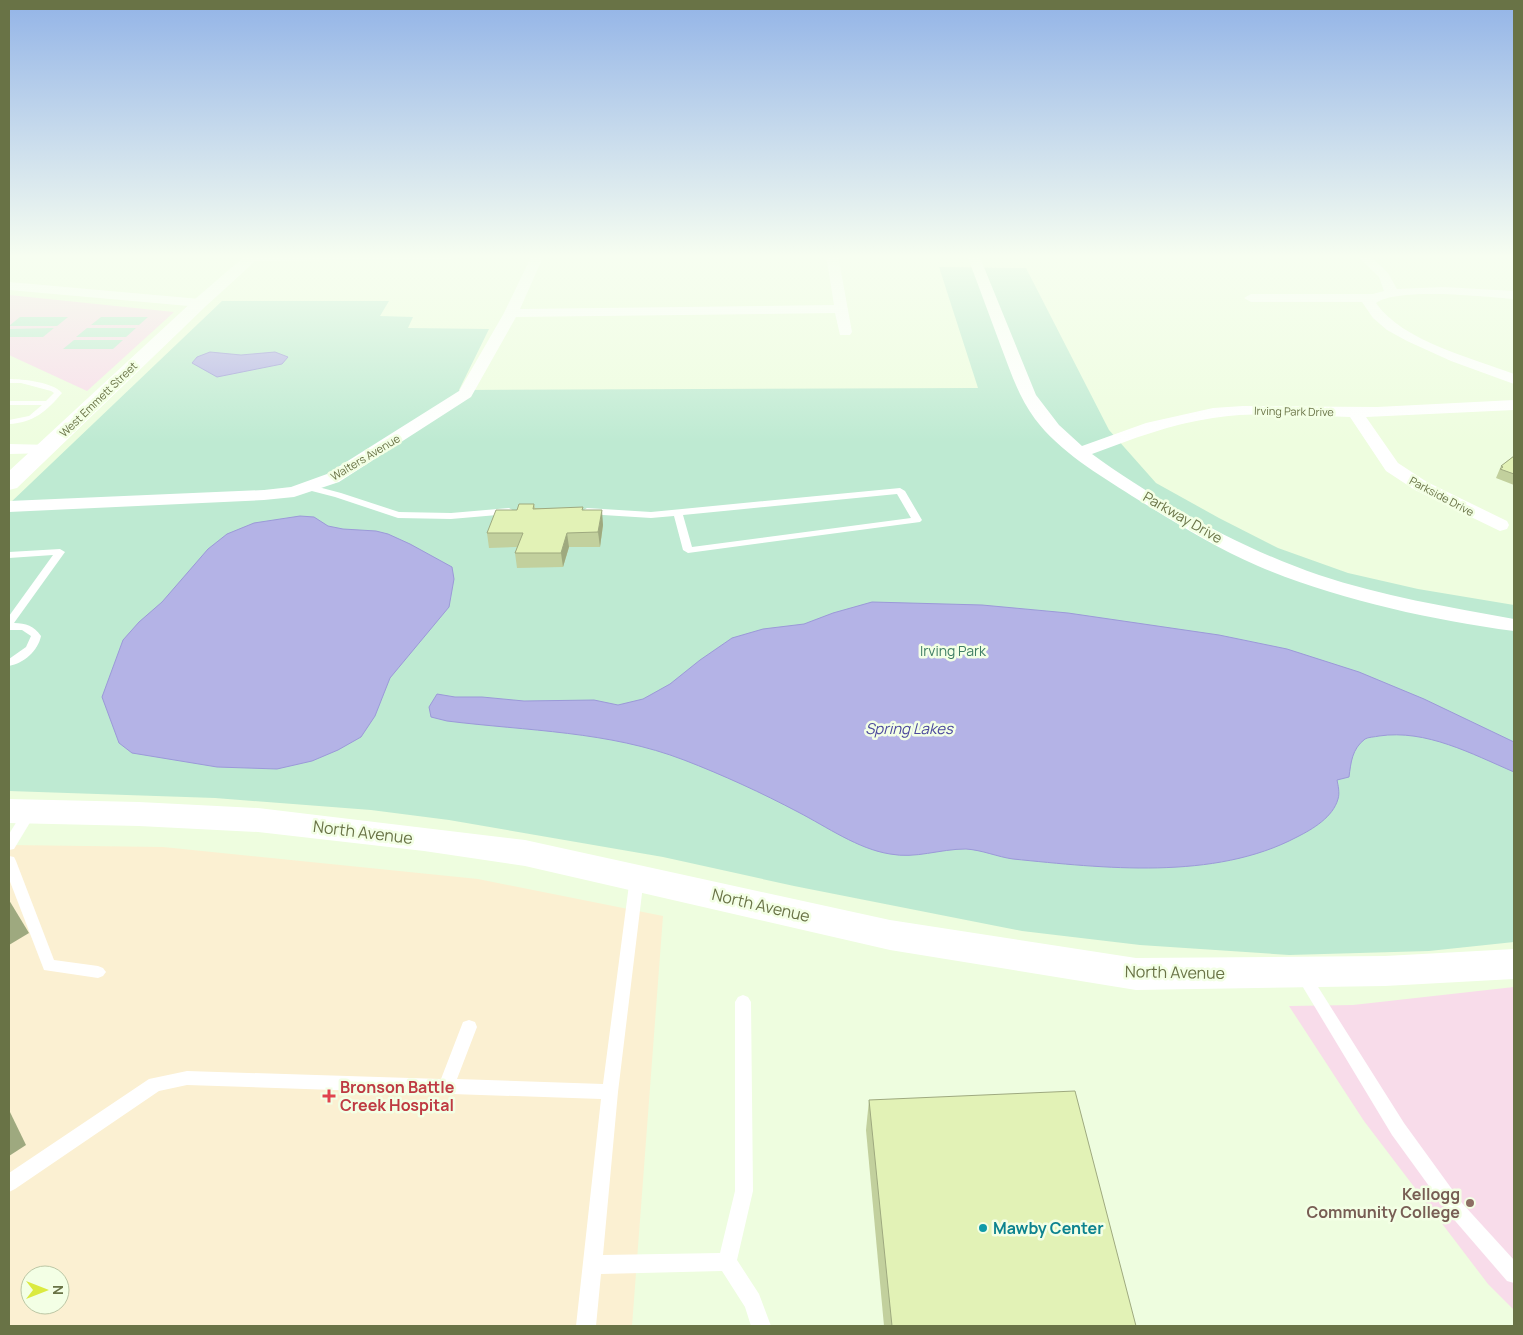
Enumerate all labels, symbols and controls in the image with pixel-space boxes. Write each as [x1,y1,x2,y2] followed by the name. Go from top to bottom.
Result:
[56,358,140,440] street label: West Emmett Street
[1254,403,1335,419] street label: Irving Park Drive
[328,430,403,484] street label: Walters Avenue
[1407,473,1477,520] street label: Parkside Drive
[1140,487,1226,547] street label: Parkway Drive
[920,641,987,660] park label: Irving Park
[865,718,954,739] water label: Spring Lakes
[312,815,414,849] street label: North Avenue
[710,883,812,927] street label: North Avenue
[1125,960,1225,984] street label: North Avenue
[340,1076,455,1116] place label: Bronson Battle Creek Hospital
[322,1089,336,1103] marker: Bronson Battle Creek Hospital
[1306,1183,1460,1223] place label: Kellogg Community College
[1464,1197,1476,1209] marker: Kellogg Community College
[993,1217,1104,1239] place label: Mawby Center
[977,1222,989,1234] marker: Mawby Center
[20,1265,70,1315] north arrow
[49,1285,68,1295] text: N

